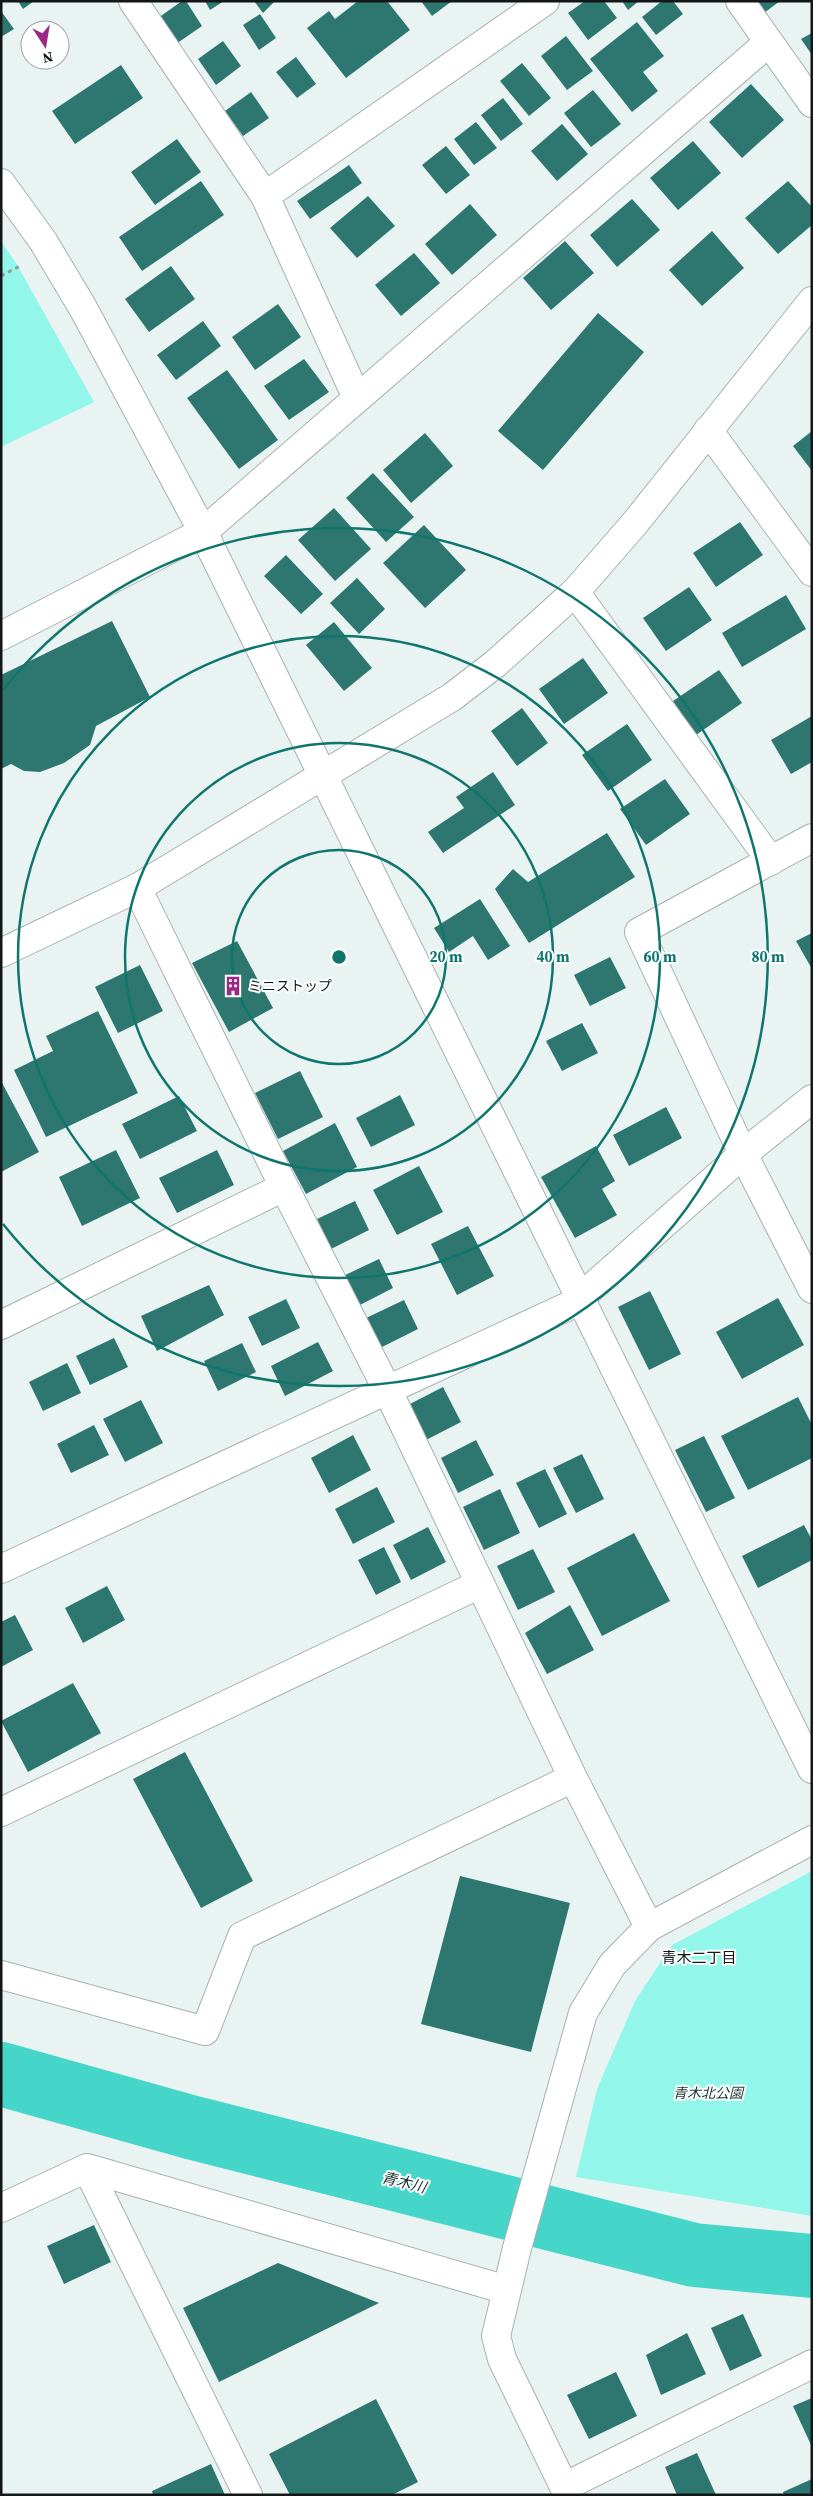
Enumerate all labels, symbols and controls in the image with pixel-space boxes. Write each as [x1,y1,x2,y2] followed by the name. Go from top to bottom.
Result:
[20,20,70,70] north arrow
[41,47,55,69] text: N
[429,946,463,967] text: 20 m
[536,946,570,967] text: 40 m
[643,946,677,967] text: 60 m
[751,946,785,967] text: 80 m
[330,948,348,966] centre of rings
[222,975,244,997] building icon: ミニストップ
[248,976,332,996] place label: ミニストップ
[661,1947,737,1968] district label: 青木二丁目
[673,2083,745,2103] park label: 青木北公園
[380,2166,430,2198] water label: 青木川

